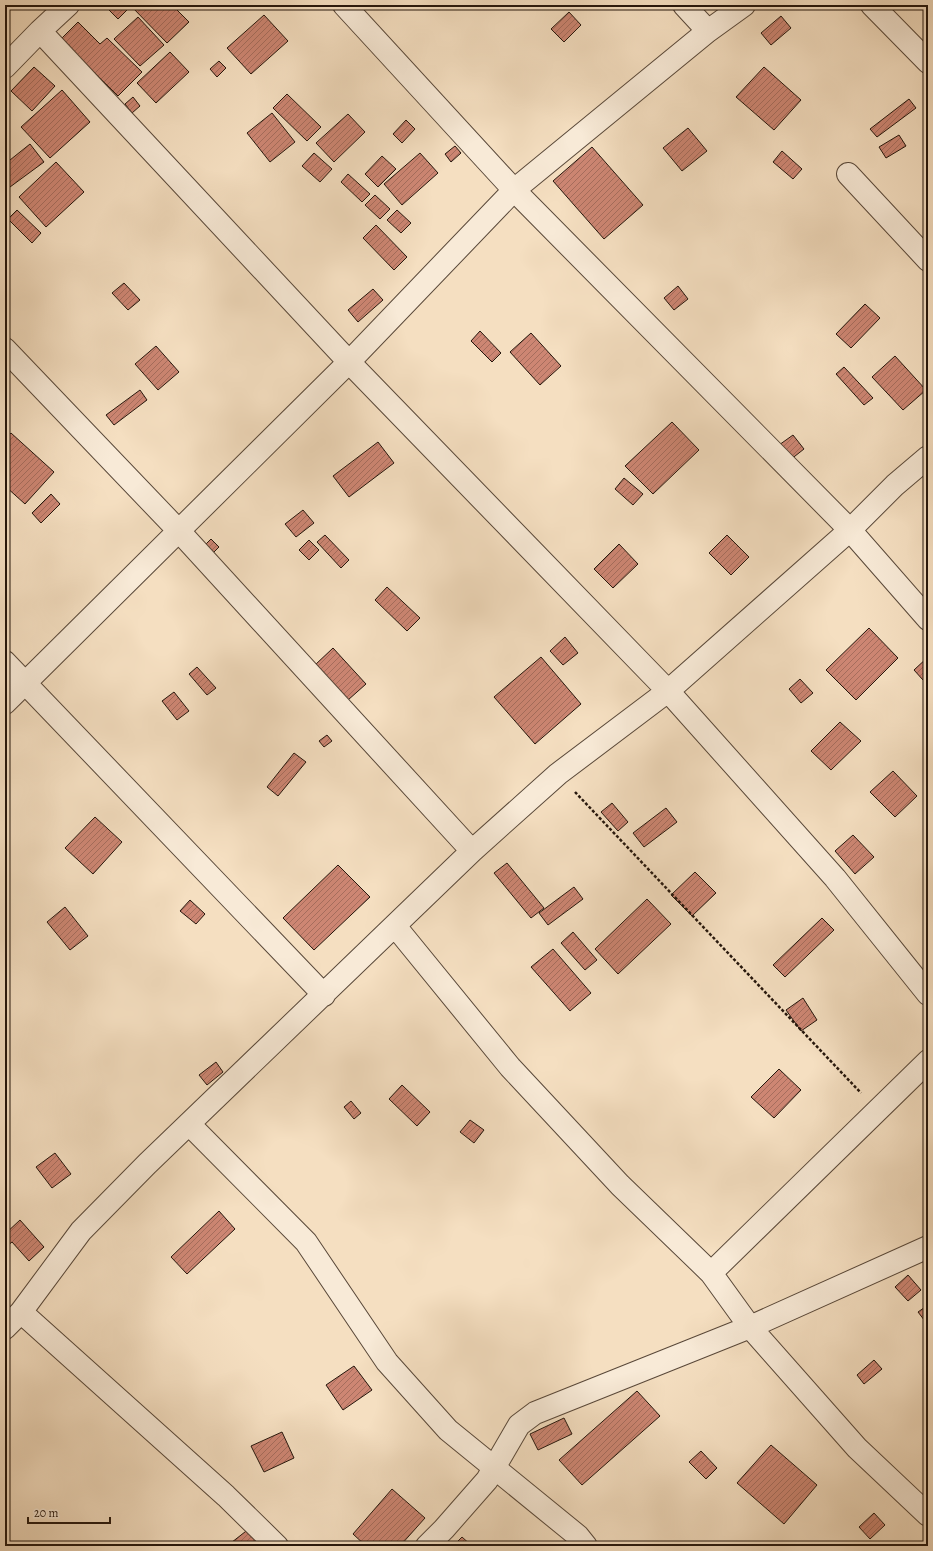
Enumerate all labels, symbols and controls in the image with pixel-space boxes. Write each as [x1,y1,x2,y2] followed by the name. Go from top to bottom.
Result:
[28,1499,110,1525] scale bar
[34,1505,58,1521] text: 20 m

